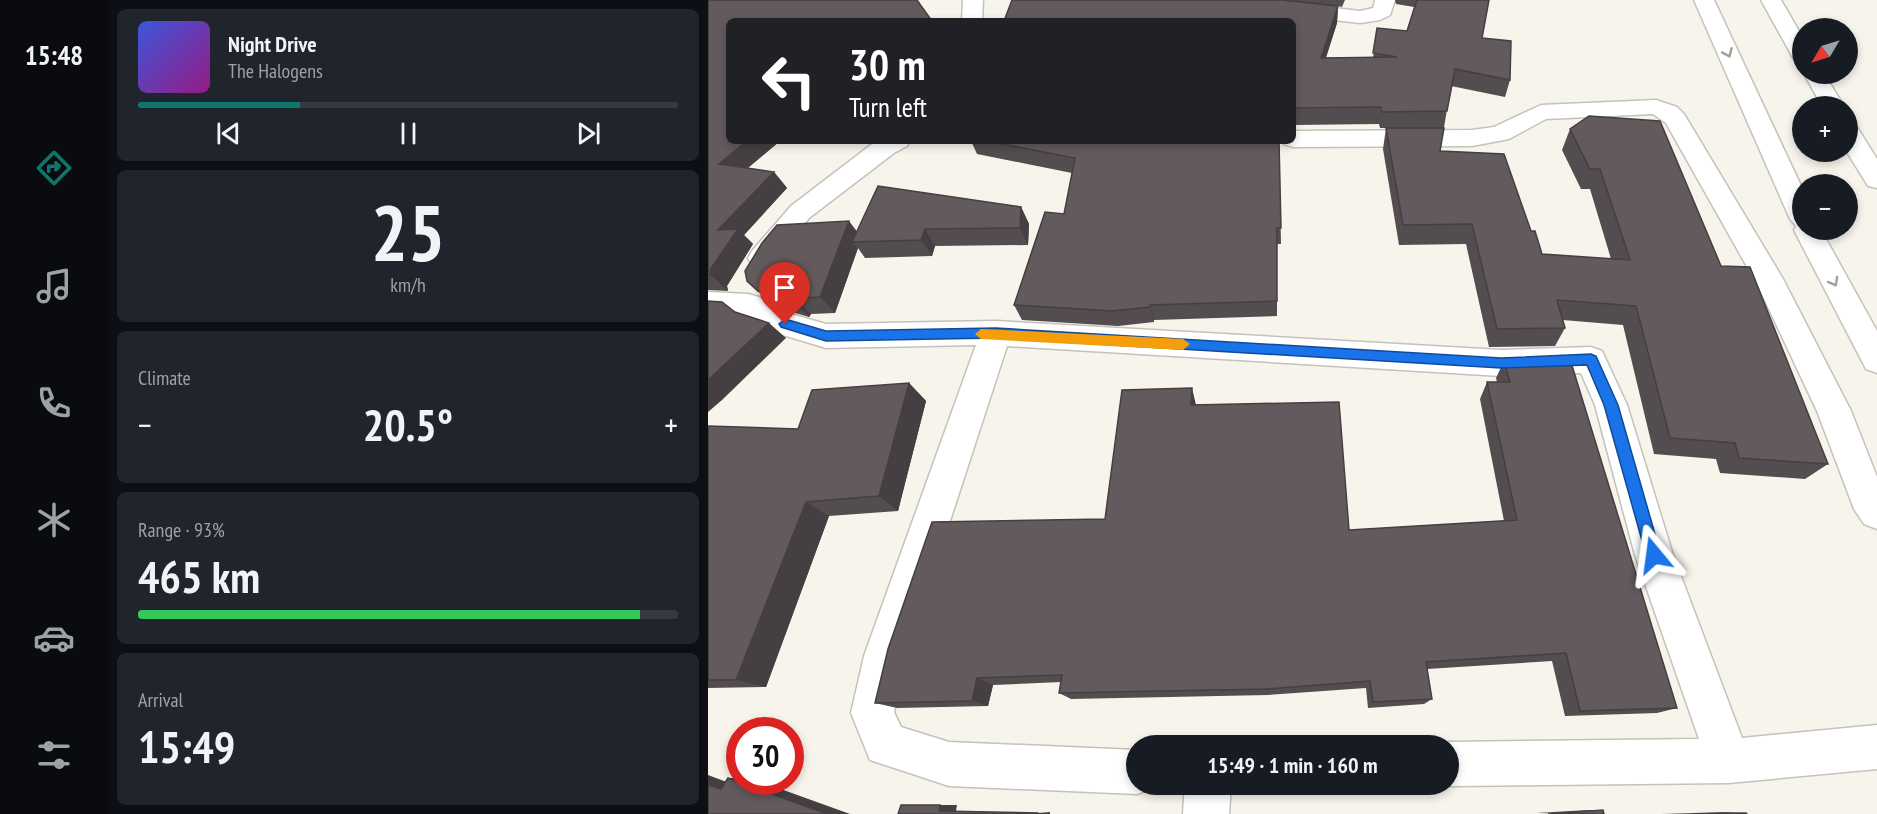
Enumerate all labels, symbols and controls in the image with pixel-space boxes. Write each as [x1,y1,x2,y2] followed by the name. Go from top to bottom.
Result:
[1792,18,1858,84] north arrow
[1792,18,1858,240] map controls
[228,30,317,58] text: Night Drive
[849,37,926,92] text: 30 m
[25,38,83,72] text: 15:48
[750,42,828,120] icon: left
[1721,47,1733,58] one-way arrow
[228,58,323,84] text: The Halogens
[849,90,927,124] text: Turn left
[1792,96,1858,162] button: +
[212,117,245,150] icon: previous
[392,117,425,150] icon: pause
[572,117,605,150] icon: next
[33,147,75,189] icon: directions
[1792,174,1858,240] button: −
[371,182,445,283] text: 25
[759,262,810,324] pin
[33,265,75,307] icon: music
[768,271,801,304] icon: arrive
[390,272,426,298] text: km/h
[1827,276,1838,286] one-way arrow
[138,365,191,391] text: Climate
[33,382,75,424] icon: phone
[363,395,453,453] text: 20.5°
[138,403,152,446] text: −
[664,403,678,446] text: +
[33,499,75,541] icon: climate
[138,517,225,543] text: Range · 93%
[1622,523,1686,587] position arrow
[138,547,260,605] text: 465 km
[33,617,75,659] icon: car
[138,687,183,713] text: Arrival
[138,717,235,775] text: 15:49
[726,717,804,795] speed limit sign: 30
[33,734,75,776] icon: filters
[1207,751,1378,779] text: 15:49 · 1 min · 160 m

